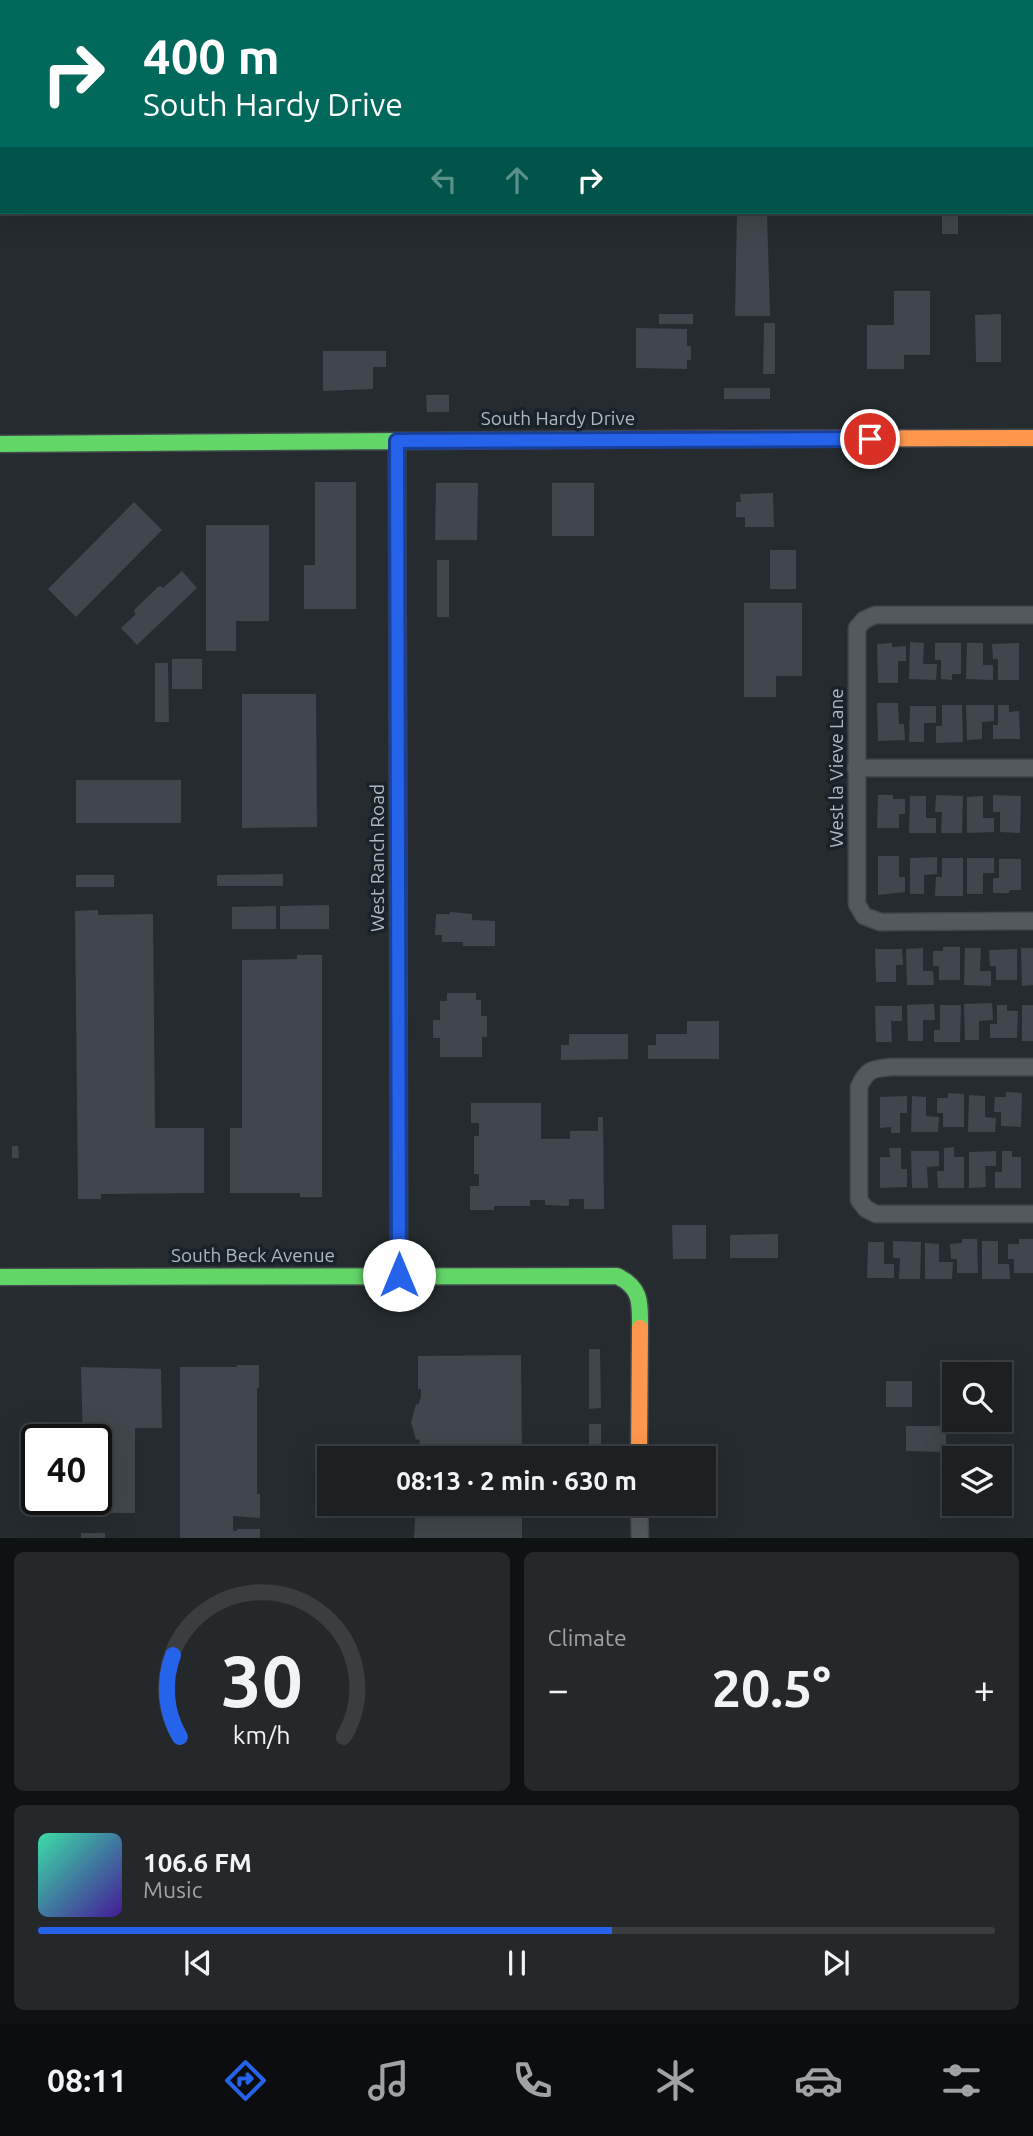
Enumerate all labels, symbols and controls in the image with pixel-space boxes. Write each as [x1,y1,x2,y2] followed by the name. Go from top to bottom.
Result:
[28,28,119,119] icon: right
[143,28,280,83] text: 400 m
[143,86,403,122] text: South Hardy Drive
[425,161,463,199] icon: left
[498,161,536,199] icon: ahead
[571,161,609,199] icon: right
[481,407,635,429] street label: South Hardy Drive
[840,409,900,469] pin
[851,420,889,458] icon: arrive
[825,688,847,848] street label: West la Vieve Lane
[366,784,388,932] street label: West Ranch Road
[362,1238,436,1312] position arrow
[171,1244,335,1266] street label: South Beck Avenue
[942,1362,1012,1516] map controls
[942,1362,1012,1432] button: search
[21,1424,112,1515] speed limit sign: 40
[942,1446,1012,1516] button: layers
[396,1466,637,1495] text: 08:13 · 2 min · 630 m
[548,1625,627,1650] text: Climate
[221,1640,303,1722] text: 30
[712,1659,831,1717] text: 20.5°
[548,1668,569,1710] text: −
[974,1668,995,1710] text: +
[233,1721,291,1749] text: km/h
[143,1848,252,1877] text: 106.6 FM
[143,1877,202,1902] text: Music
[179,1944,217,1982] icon: previous
[498,1944,536,1982] icon: pause
[817,1944,855,1982] icon: next
[221,2056,270,2105] icon: directions
[364,2056,413,2105] icon: music
[508,2056,557,2105] icon: phone
[651,2056,700,2105] icon: climate
[794,2056,843,2105] icon: car
[937,2056,986,2105] icon: filters
[47,2062,127,2098] text: 08:11

